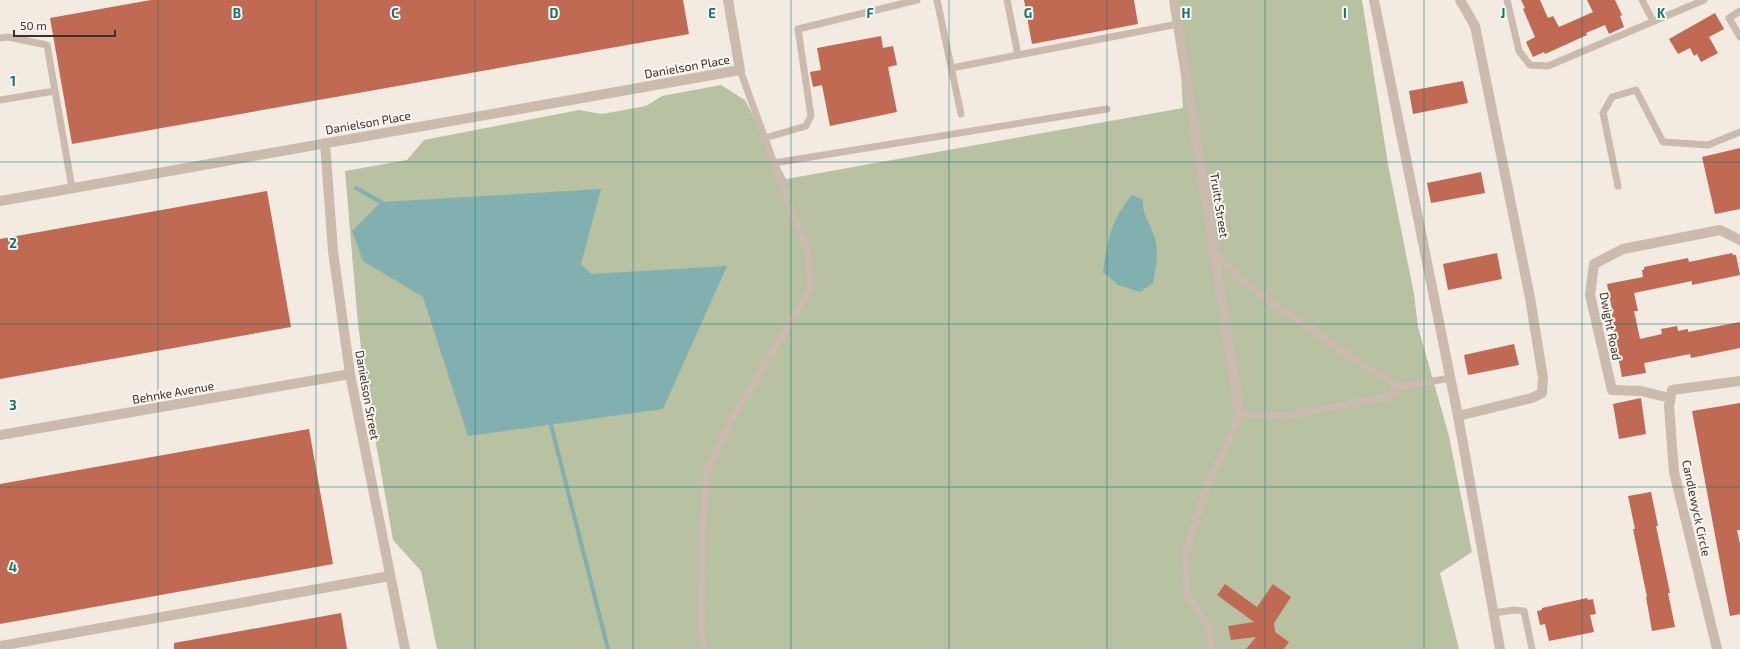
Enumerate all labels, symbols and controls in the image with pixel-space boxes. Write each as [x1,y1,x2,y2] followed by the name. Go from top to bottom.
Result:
[233,5,241,21] text: B
[391,5,399,21] text: C
[550,5,559,21] text: D
[708,5,716,21] text: E
[866,5,874,21] text: F
[1024,5,1032,21] text: G
[1182,5,1191,21] text: H
[1343,5,1347,21] text: I
[1501,5,1505,21] text: J
[1657,5,1666,21] text: K
[14,12,115,38] scale bar
[20,18,47,32] text: 50 m
[643,52,731,80] street label: Danielson Place
[10,73,16,89] text: 1
[324,108,412,136] street label: Danielson Place
[1208,171,1232,239] street label: Truitt Street
[9,235,17,251] text: 2
[1598,291,1624,361] street label: Dwight Road
[353,349,383,441] street label: Danielson Street
[131,378,215,406] street label: Behnke Avenue
[9,397,17,413] text: 3
[1680,458,1714,558] street label: Candlewyck Circle
[9,559,17,575] text: 4

